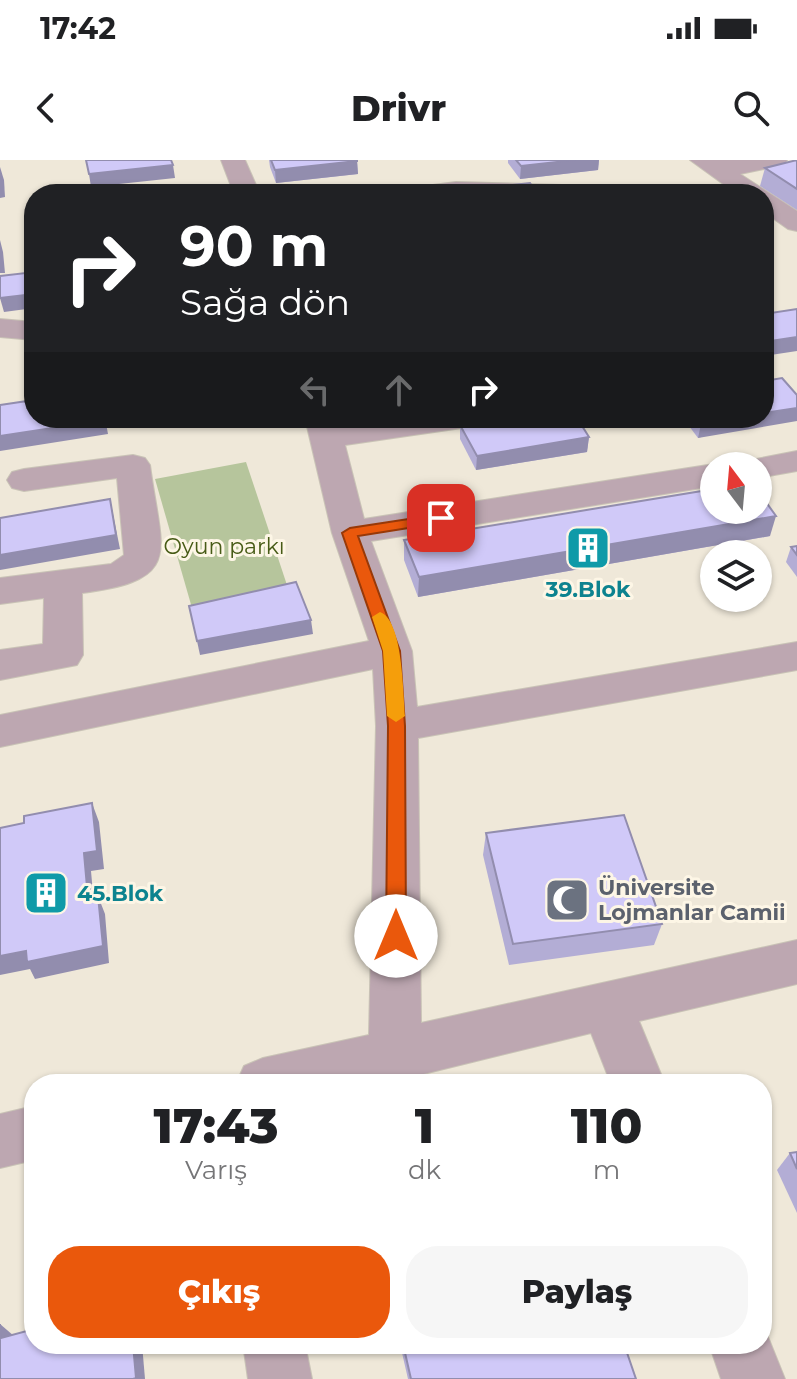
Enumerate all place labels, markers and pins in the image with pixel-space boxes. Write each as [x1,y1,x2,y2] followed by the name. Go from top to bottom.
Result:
[407,484,475,552] pin
[564,524,612,572] building icon: 39.Blok
[545,576,631,603] place label: 39.Blok
[22,869,70,917] building icon: 45.Blok
[598,874,786,926] place label: Üniversite Lojmanlar Camii
[543,876,591,924] mosque icon: Üniversite Lojmanlar Camii
[77,880,164,907] place label: 45.Blok

